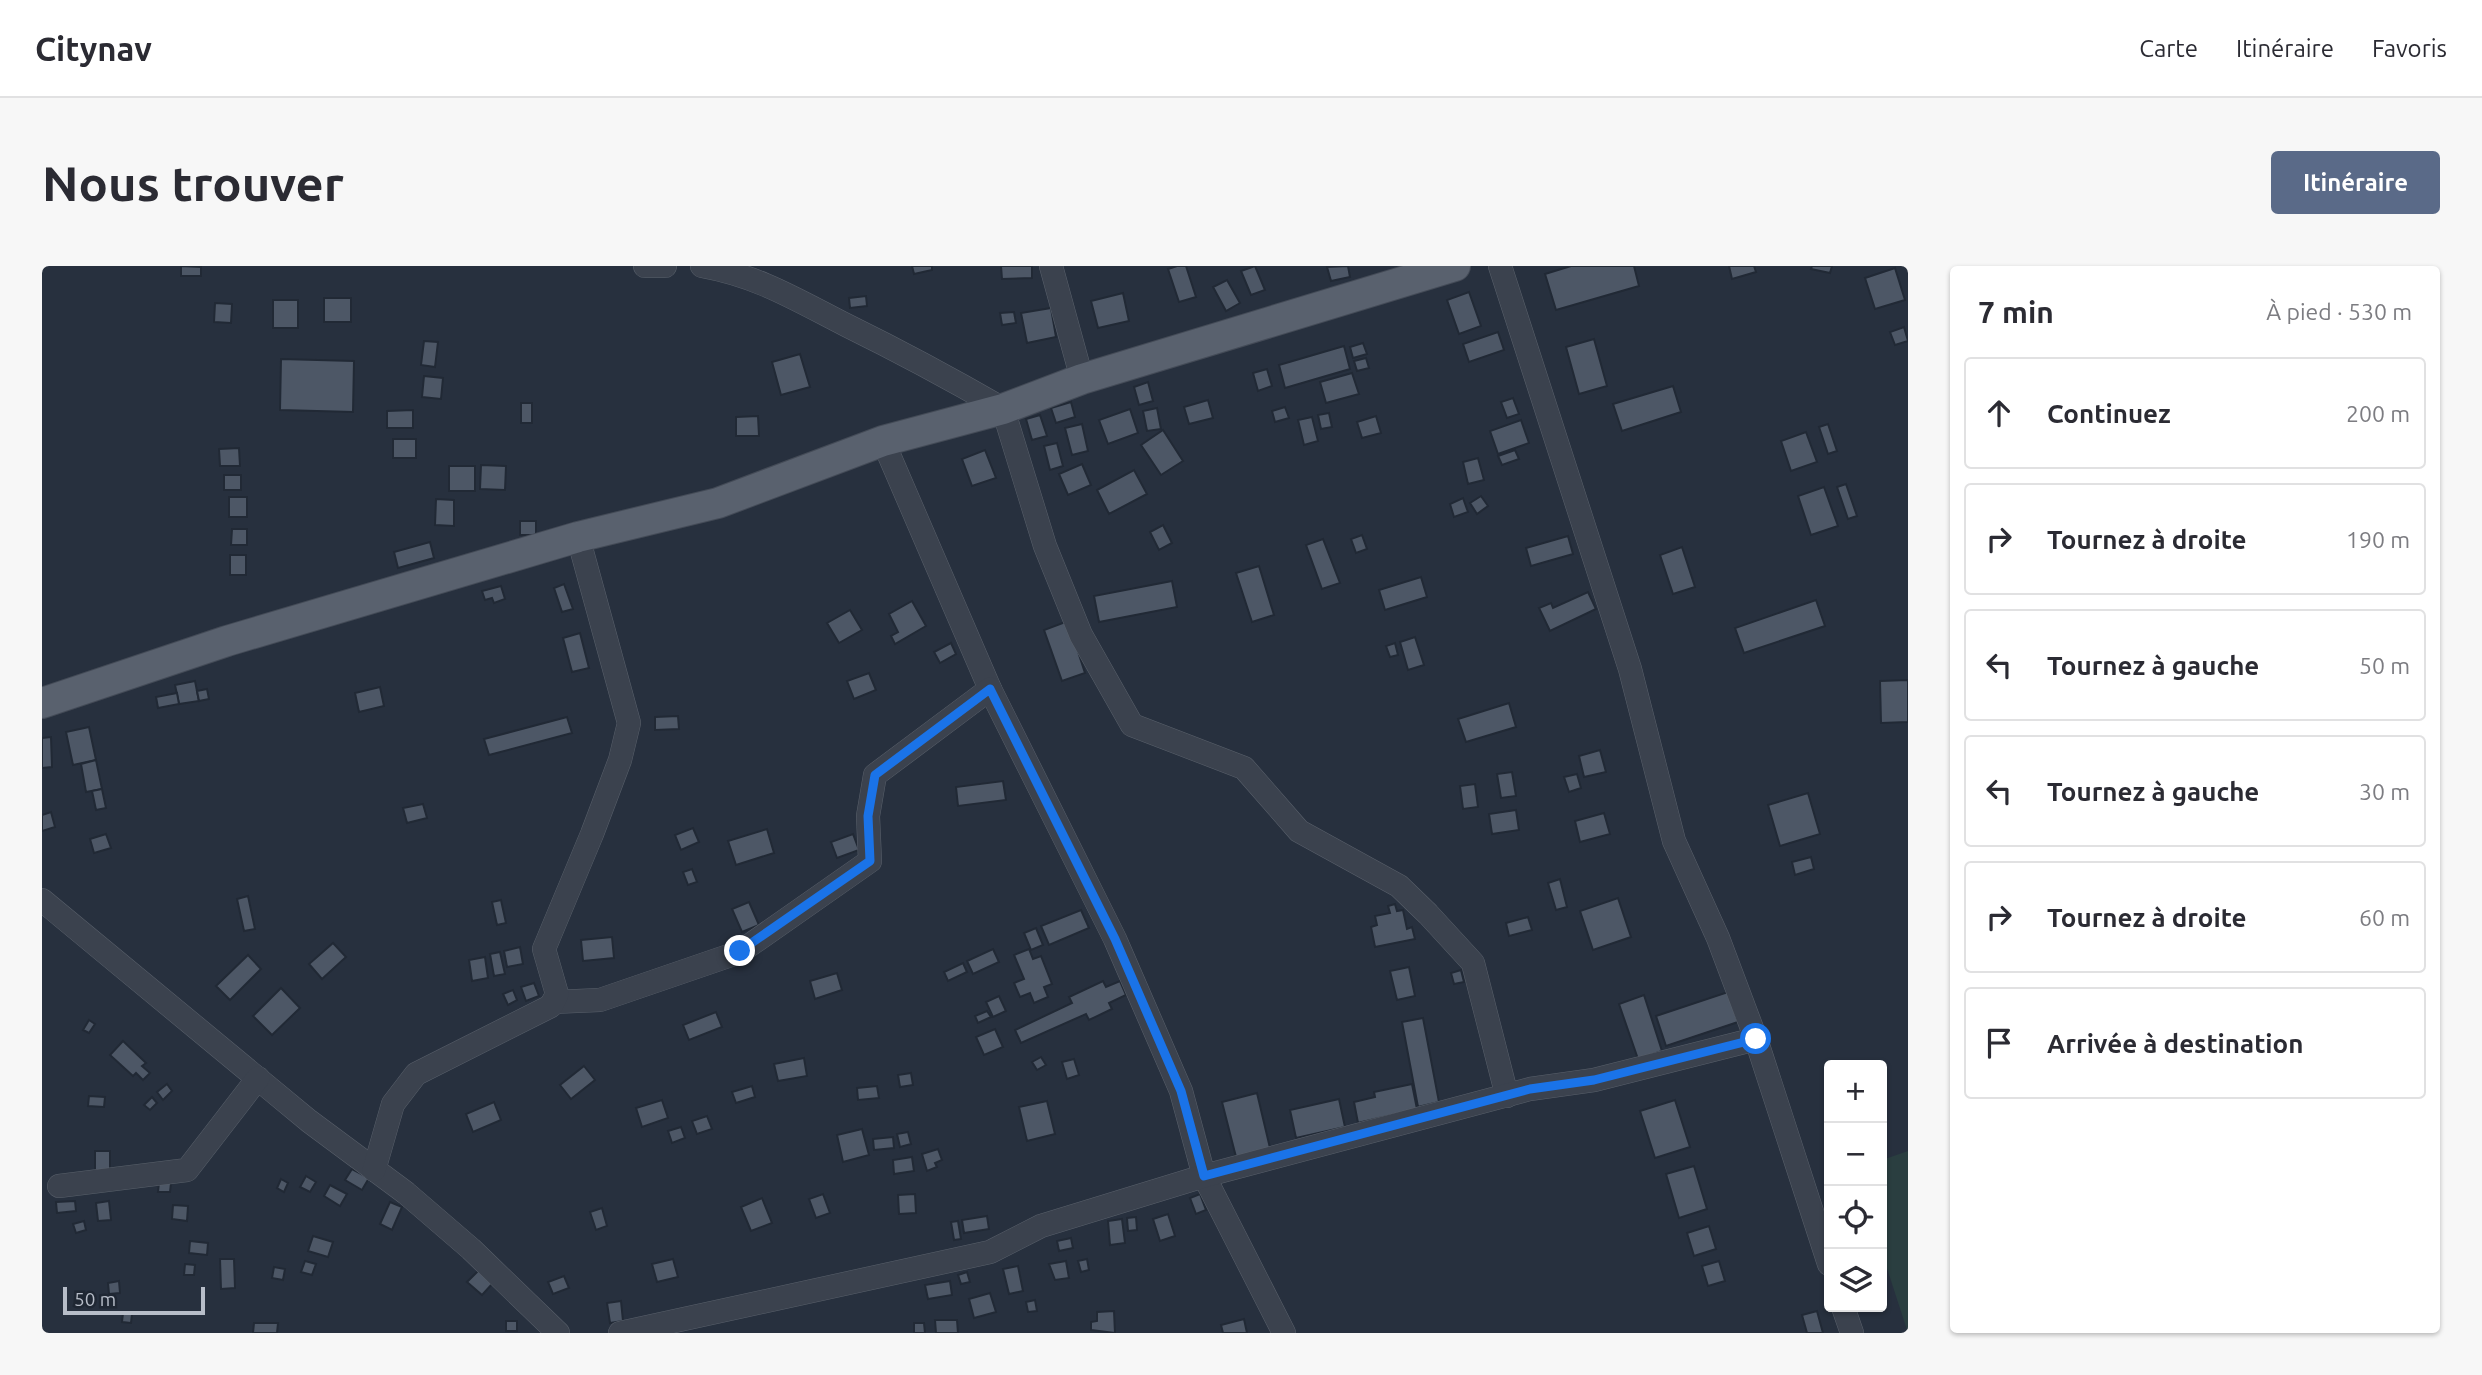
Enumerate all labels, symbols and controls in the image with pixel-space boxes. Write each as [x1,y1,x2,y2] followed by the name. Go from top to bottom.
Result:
[35,30,152,67] text: Citynav
[2139,35,2198,62] text: Carte
[2236,35,2334,62] text: Itinéraire
[2372,35,2447,62] text: Favoris
[2271,151,2440,214] button: Itinéraire
[42,155,344,210] text: Nous trouver
[1978,295,2054,329] text: 7 min
[2266,299,2412,324] text: À pied · 530 m
[1980,394,2018,432] icon: ahead
[2047,399,2171,428] text: Continuez
[2346,401,2410,426] text: 200 m
[1980,520,2018,558] icon: right
[2047,525,2246,554] text: Tournez à droite
[2346,527,2410,552] text: 190 m
[1980,646,2018,684] icon: left
[2047,651,2259,680] text: Tournez à gauche
[2359,653,2410,678] text: 50 m
[1980,772,2018,810] icon: left
[2047,777,2259,806] text: Tournez à gauche
[2359,779,2410,804] text: 30 m
[1980,898,2018,936] icon: right
[2047,903,2246,932] text: Tournez à droite
[2359,905,2410,930] text: 60 m
[724,935,755,966] route end
[1740,1023,1771,1054] route start
[1980,1024,2018,1062] icon: arrive
[2047,1029,2303,1058] text: Arrivée à destination
[1824,1060,1887,1312] map controls
[1824,1060,1887,1123] button: +
[1824,1123,1887,1186] button: −
[1824,1186,1887,1249] button: locate
[1824,1249,1887,1312] button: layers
[63,1284,205,1316] scale bar
[74,1288,116,1310] text: 50 m

